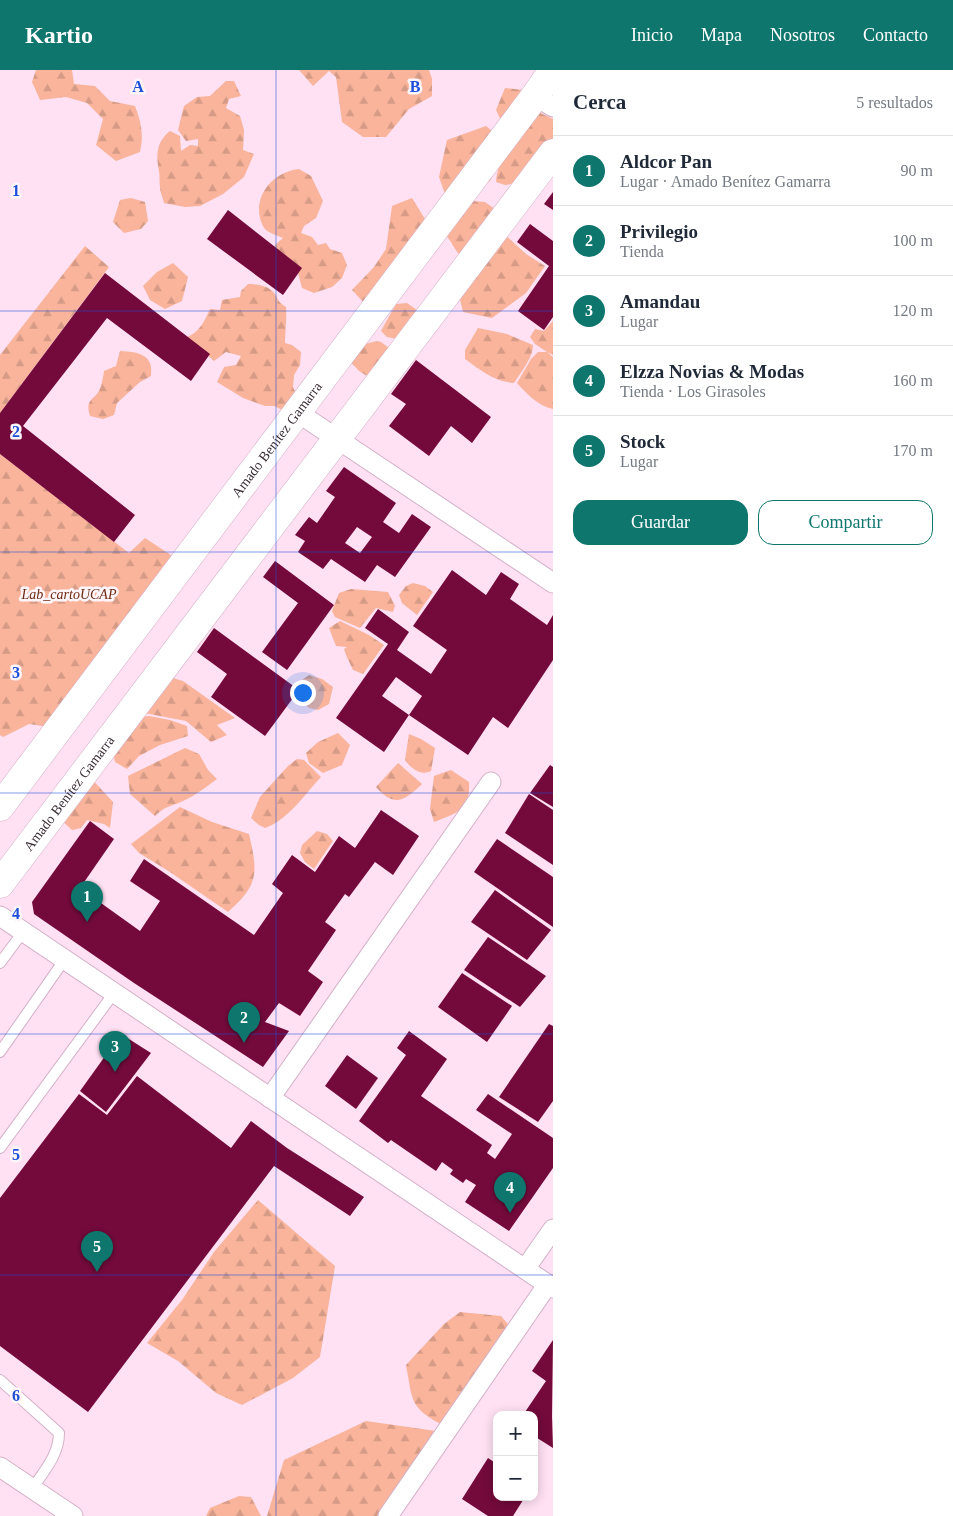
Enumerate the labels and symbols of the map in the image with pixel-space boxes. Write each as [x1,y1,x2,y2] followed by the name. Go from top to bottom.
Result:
[132,78,144,95] text: A
[410,78,421,95] text: B
[12,182,20,199] text: 1
[228,378,325,500] street label: Amado Benítez Gamarra
[12,423,20,440] text: 2
[21,587,117,602] park label: Lab_cartoUCAP
[12,664,20,681] text: 3
[290,680,316,706] your location
[21,732,117,853] street label: Amado Benítez Gamarra
[71,881,103,922] pin: 1
[12,905,20,922] text: 4
[228,1002,260,1043] pin: 2
[99,1031,131,1072] pin: 3
[12,1146,20,1163] text: 5
[494,1172,526,1213] pin: 4
[81,1231,113,1272] pin: 5
[12,1387,20,1404] text: 6

